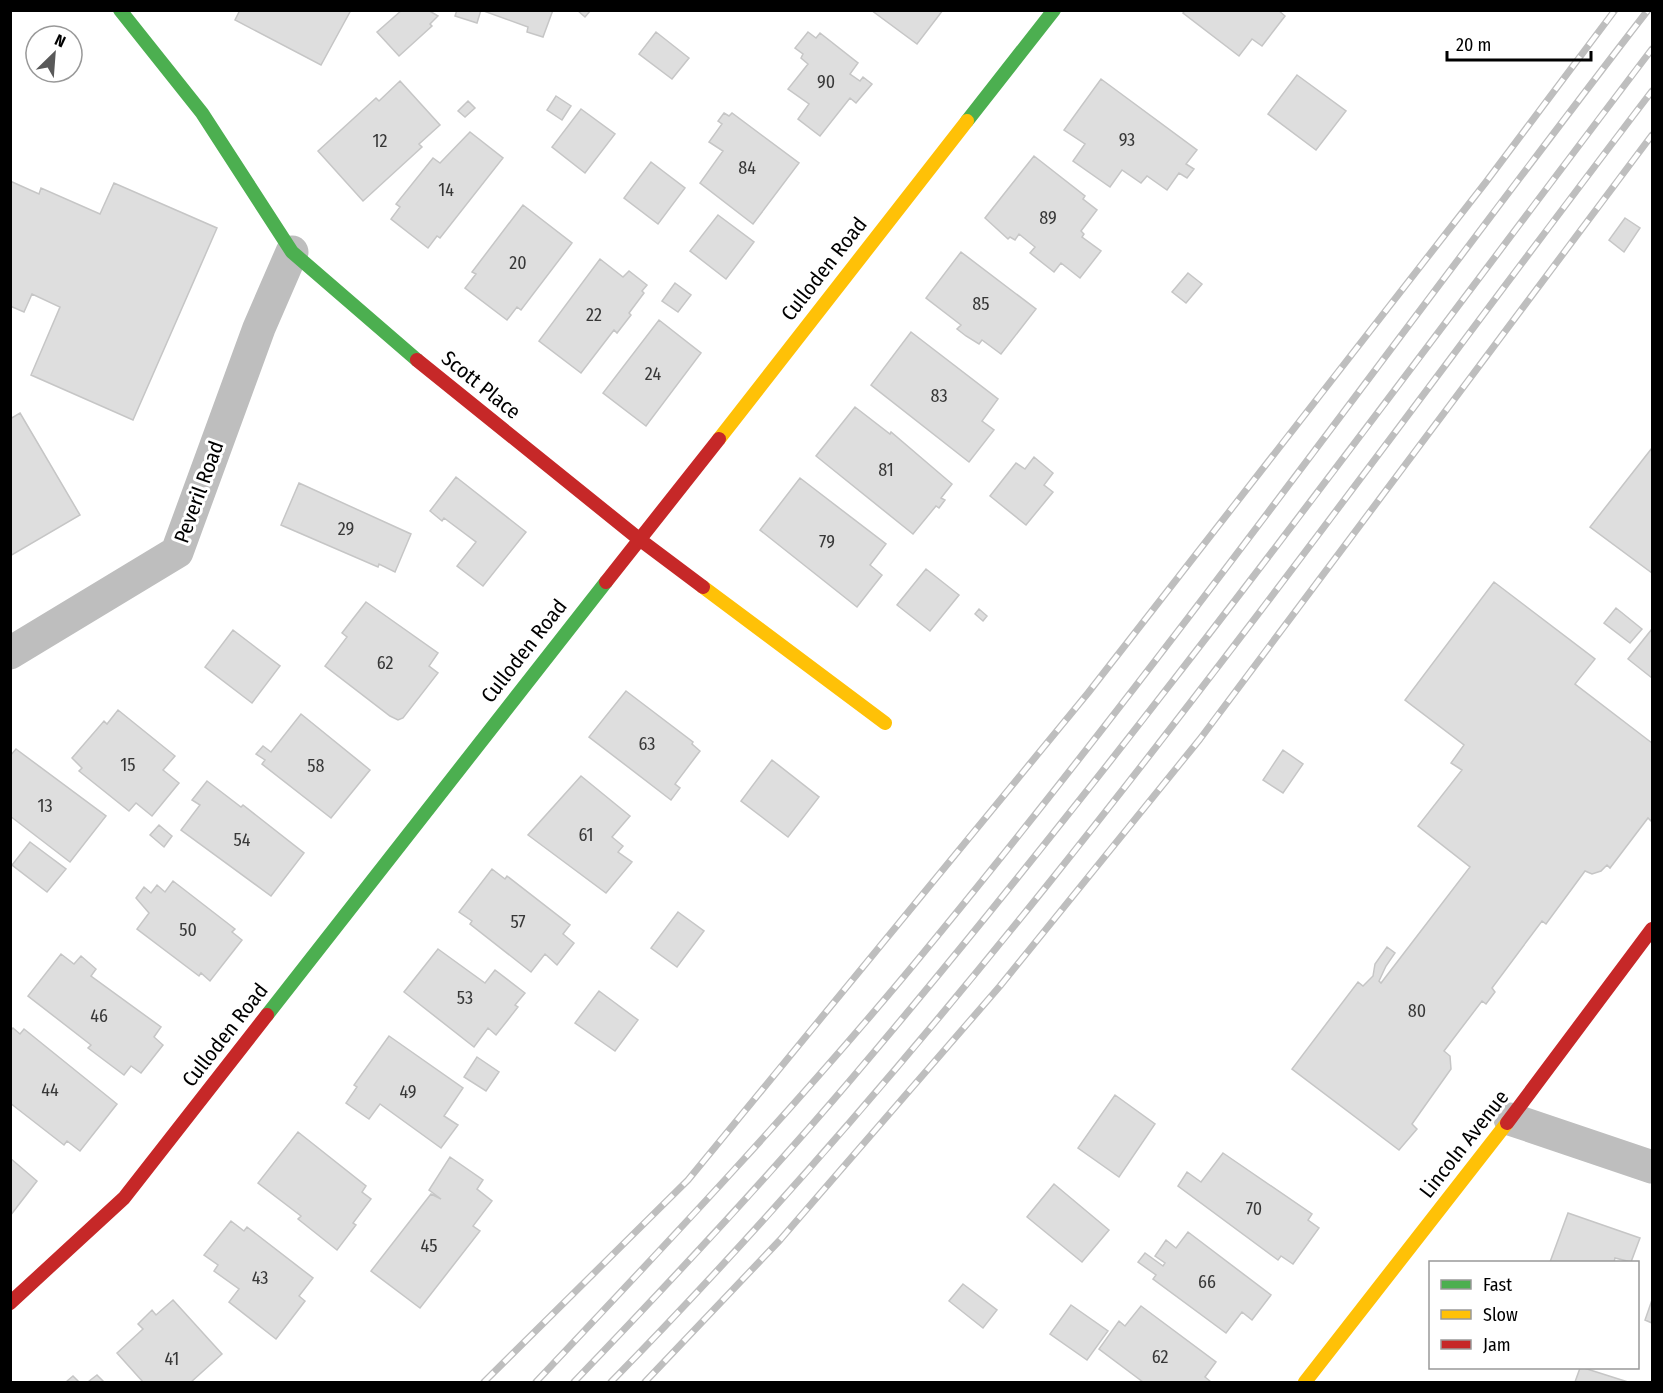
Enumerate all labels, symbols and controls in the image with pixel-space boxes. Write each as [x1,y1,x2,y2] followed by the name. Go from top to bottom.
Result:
[24,24,84,84] north arrow
[1447,24,1591,62] scale bar
[52,30,68,51] text: N
[1456,34,1491,56] text: 20 m
[817,71,835,93] house number: 90
[1119,129,1135,151] house number: 93
[373,130,388,152] house number: 12
[738,157,756,179] house number: 84
[438,179,454,201] house number: 14
[1039,207,1057,229] house number: 89
[775,212,873,326] street label: Culloden Road
[509,252,527,274] house number: 20
[972,293,990,315] house number: 85
[586,304,602,326] house number: 22
[436,345,526,425] street label: Scott Place
[645,363,661,385] house number: 24
[930,385,948,407] house number: 83
[168,437,230,547] street label: Peveril Road
[878,459,894,481] house number: 81
[338,518,354,540] house number: 29
[819,531,835,553] house number: 79
[475,594,573,708] street label: Culloden Road
[377,652,393,674] house number: 62
[639,733,655,755] house number: 63
[120,754,136,776] house number: 15
[307,755,325,777] house number: 58
[37,795,53,817] house number: 13
[578,824,594,846] house number: 61
[234,829,251,851] house number: 54
[510,911,526,933] house number: 57
[179,919,197,941] house number: 50
[176,978,274,1092] street label: Culloden Road
[457,987,473,1009] house number: 53
[1408,1000,1426,1022] house number: 80
[90,1005,108,1027] house number: 46
[41,1079,59,1101] house number: 44
[399,1081,417,1103] house number: 49
[1414,1085,1514,1203] street label: Lincoln Avenue
[1246,1198,1262,1220] house number: 70
[421,1235,437,1257] house number: 45
[1429,1261,1639,1369] legend
[252,1267,268,1289] house number: 43
[1198,1271,1216,1293] house number: 66
[1483,1274,1512,1296] text: Fast
[1483,1304,1518,1326] text: Slow
[1483,1334,1511,1356] text: Jam
[1152,1346,1168,1368] house number: 62
[165,1348,179,1370] house number: 41

